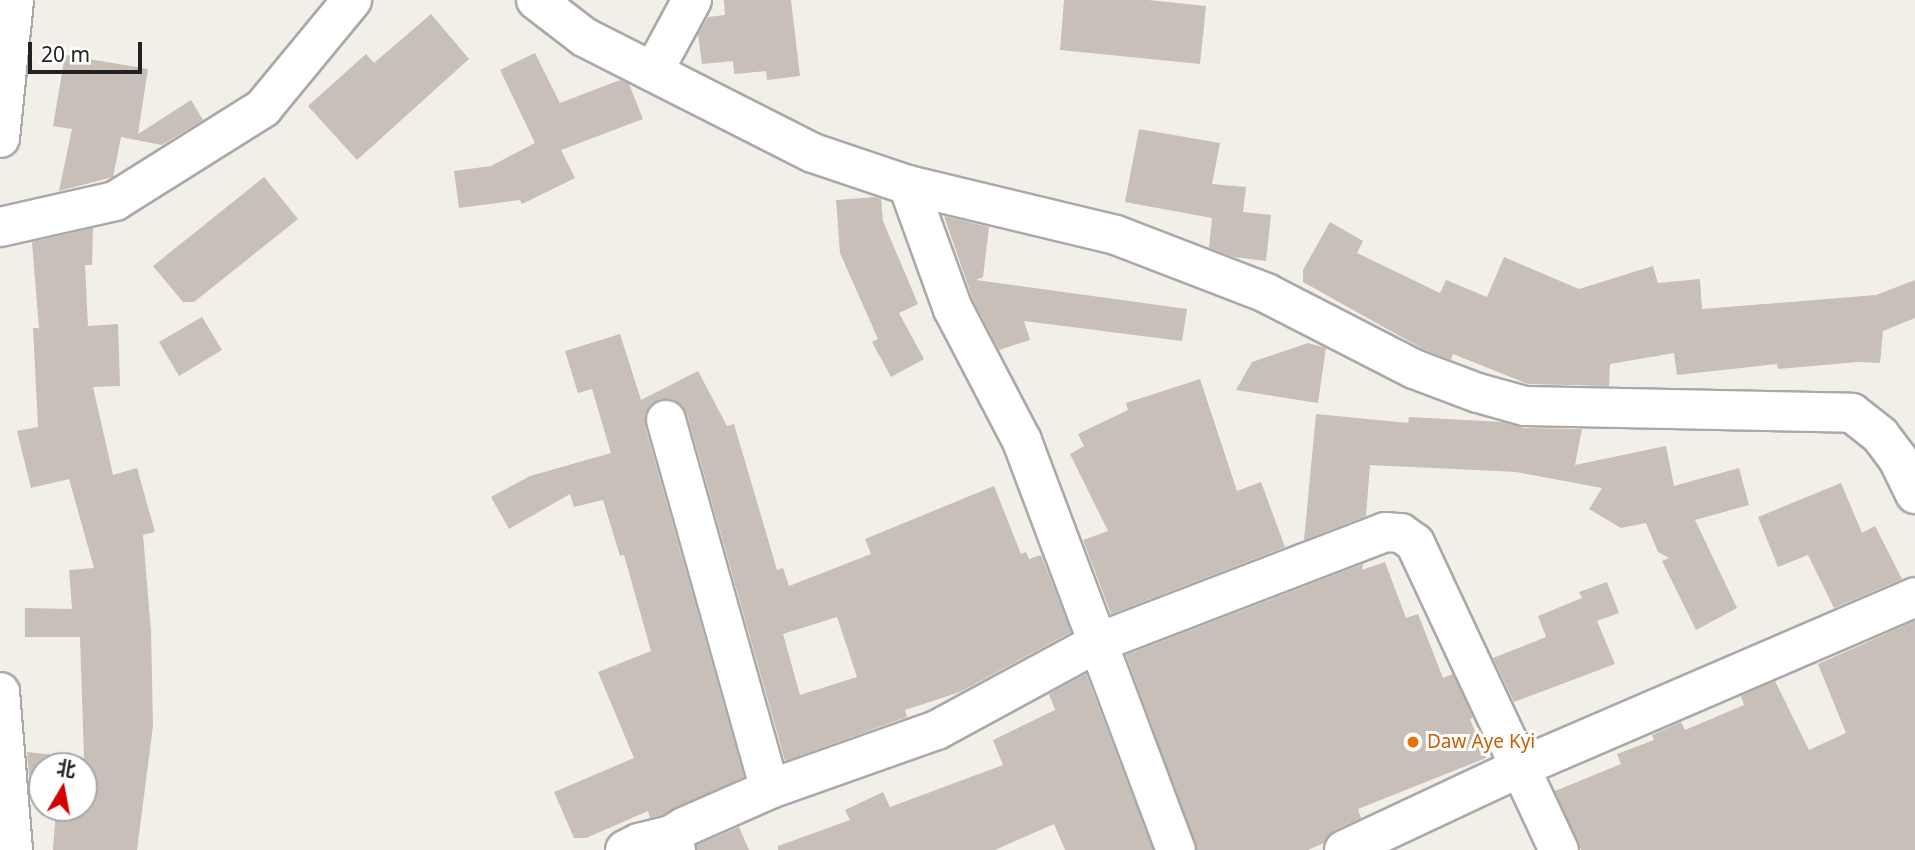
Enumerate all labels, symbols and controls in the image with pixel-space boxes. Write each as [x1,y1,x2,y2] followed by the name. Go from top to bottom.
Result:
[32,28,145,72] scale bar
[41,40,90,68] text: 20 m
[1427,731,1535,753] place label: Daw Aye Kyi
[1405,734,1421,750] marker: Daw Aye Kyi
[28,752,98,822] north arrow
[55,754,78,783] text: 北

